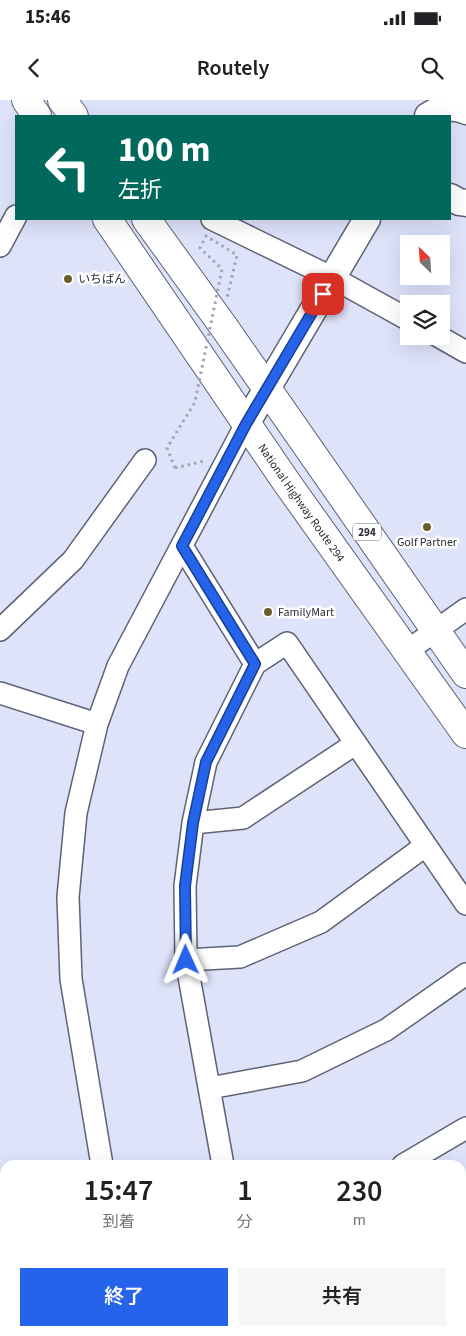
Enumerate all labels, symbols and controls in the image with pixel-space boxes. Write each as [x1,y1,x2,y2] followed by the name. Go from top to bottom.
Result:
[25,4,71,31] text: 15:46
[197,52,269,84] text: Routely
[20,54,48,82] icon: back
[418,54,446,82] icon: search
[118,125,210,175] text: 100 m
[35,135,100,200] icon: left
[118,174,162,206] text: 左折
[400,235,450,285] north arrow
[400,235,450,345] map controls
[78,271,126,288] place label: いちばん
[62,273,74,285] marker: いちばん
[302,273,344,315] pin
[309,280,337,308] icon: arrive
[400,295,450,345] button: layers
[254,440,349,566] street label: National Highway Route 294
[421,521,433,533] marker: Golf Partner
[353,524,381,541] road number: 294
[397,534,458,551] place label: Golf Partner
[278,604,334,621] place label: FamilyMart
[262,606,274,618] marker: FamilyMart
[159,933,211,985] position arrow
[84,1169,153,1212] text: 15:47
[237,1169,253,1212] text: 1
[336,1170,383,1213] text: 230
[353,1209,366,1231] text: m
[102,1211,134,1233] text: 到着
[237,1211,253,1233] text: 分
[20,1268,228,1326] button: 終了
[238,1268,446,1326] button: 共有

